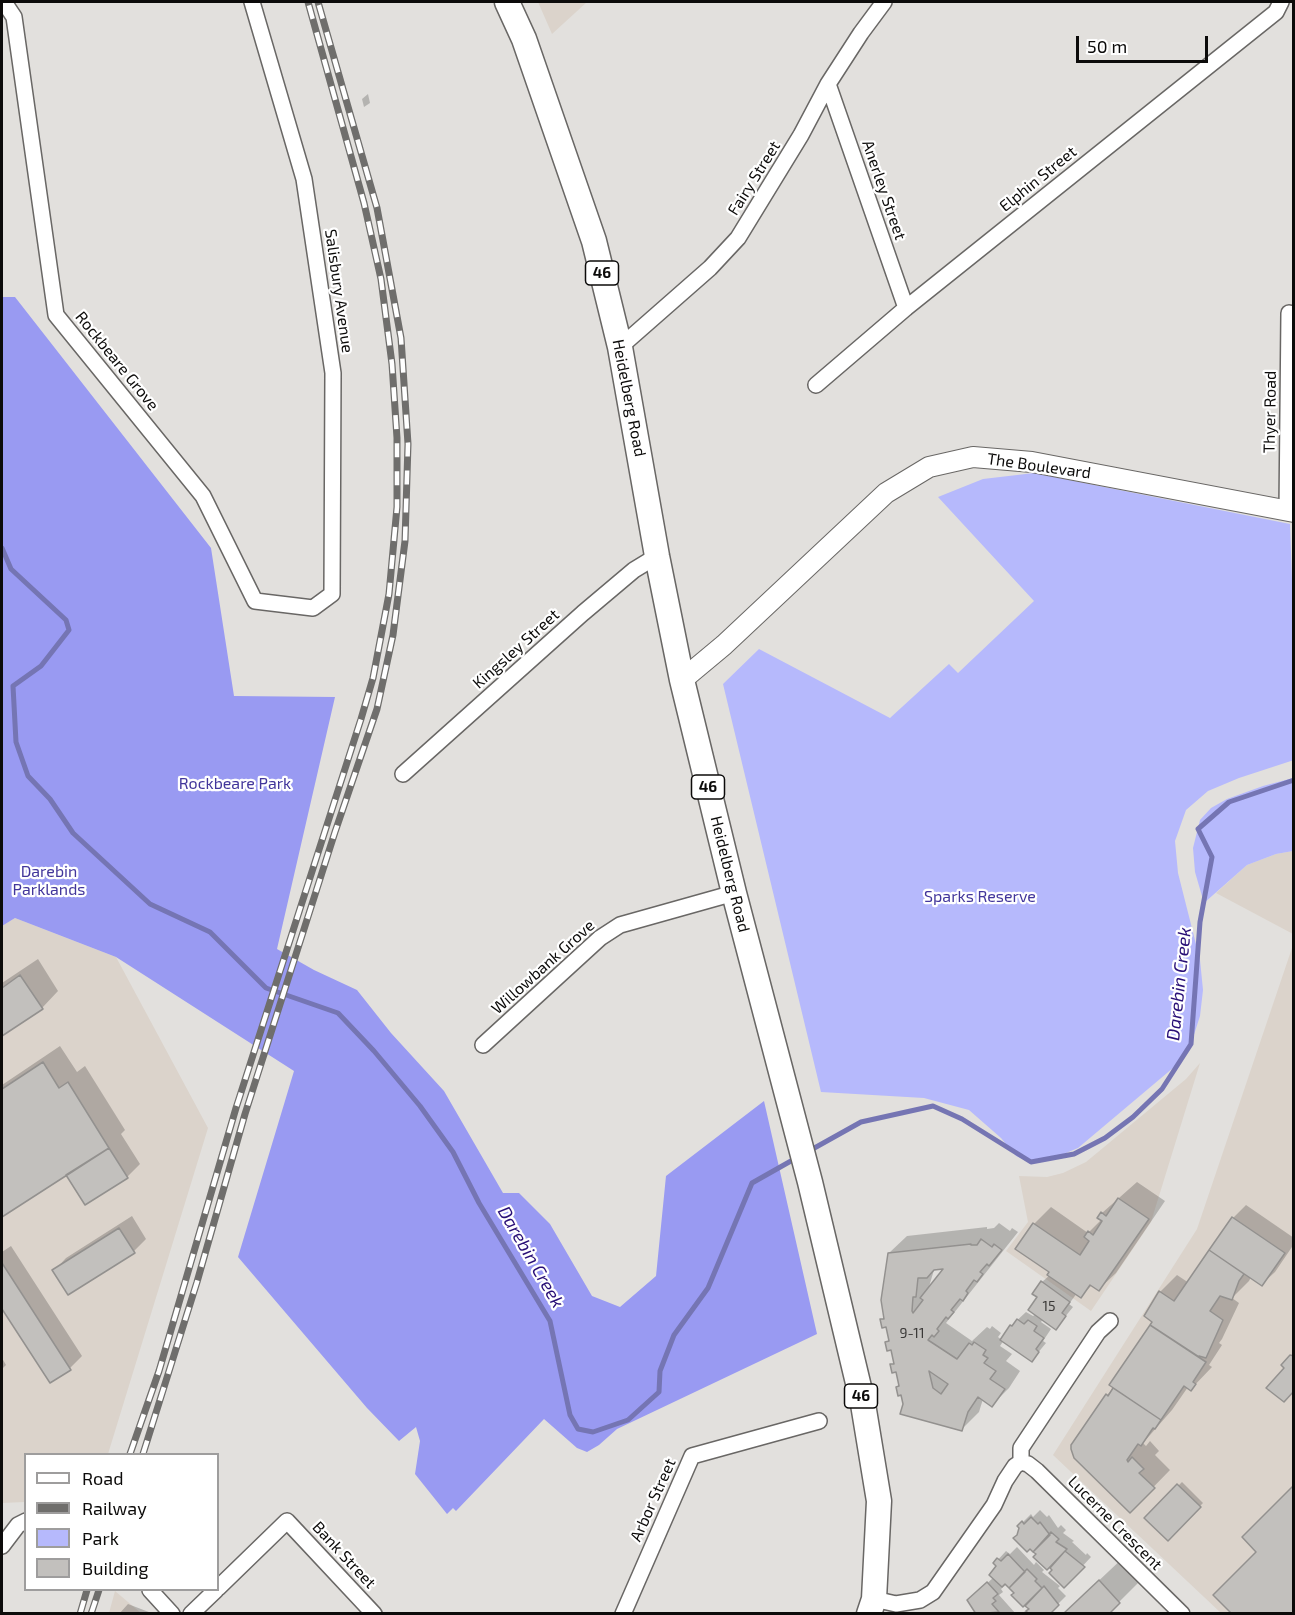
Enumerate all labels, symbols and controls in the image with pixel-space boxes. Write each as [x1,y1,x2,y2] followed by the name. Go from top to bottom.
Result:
[1079,24,1211,62] scale bar
[1087,35,1127,57] text: 50 m
[724,137,784,219] street label: Fairy Street
[858,138,910,242] street label: Anerley Street
[996,142,1080,216] street label: Elphin Street
[321,228,357,354] street label: Salisbury Avenue
[586,261,618,285] road number: 46
[71,308,163,414] street label: Rockbeare Grove
[608,338,650,458] street label: Heidelberg Road
[1260,371,1280,453] street label: Thyer Road
[986,449,1092,483] street label: The Boulevard
[469,605,563,693] street label: Kingsley Street
[179,774,291,794] park label: Rockbeare Park
[692,775,724,799] road number: 46
[706,814,754,934] street label: Heidelberg Road
[13,862,85,900] park label: Darebin Parklands
[924,887,1036,907] park label: Sparks Reserve
[488,916,598,1018] street label: Willowbank Grove
[1162,926,1196,1042] water label: Darebin Creek
[493,1202,569,1312] water label: Darebin Creek
[1042,1298,1056,1314] house number: 15
[900,1325,924,1341] house number: 9-11
[844,1384,878,1408] road number: 46
[24,1453,219,1591] legend
[626,1455,680,1545] street label: Arbor Street
[82,1467,123,1489] text: Road
[1064,1472,1166,1574] street label: Lucerne Crescent
[82,1497,147,1519] text: Railway
[308,1518,380,1592] street label: Bank Street
[82,1527,119,1549] text: Park
[82,1557,149,1579] text: Building

